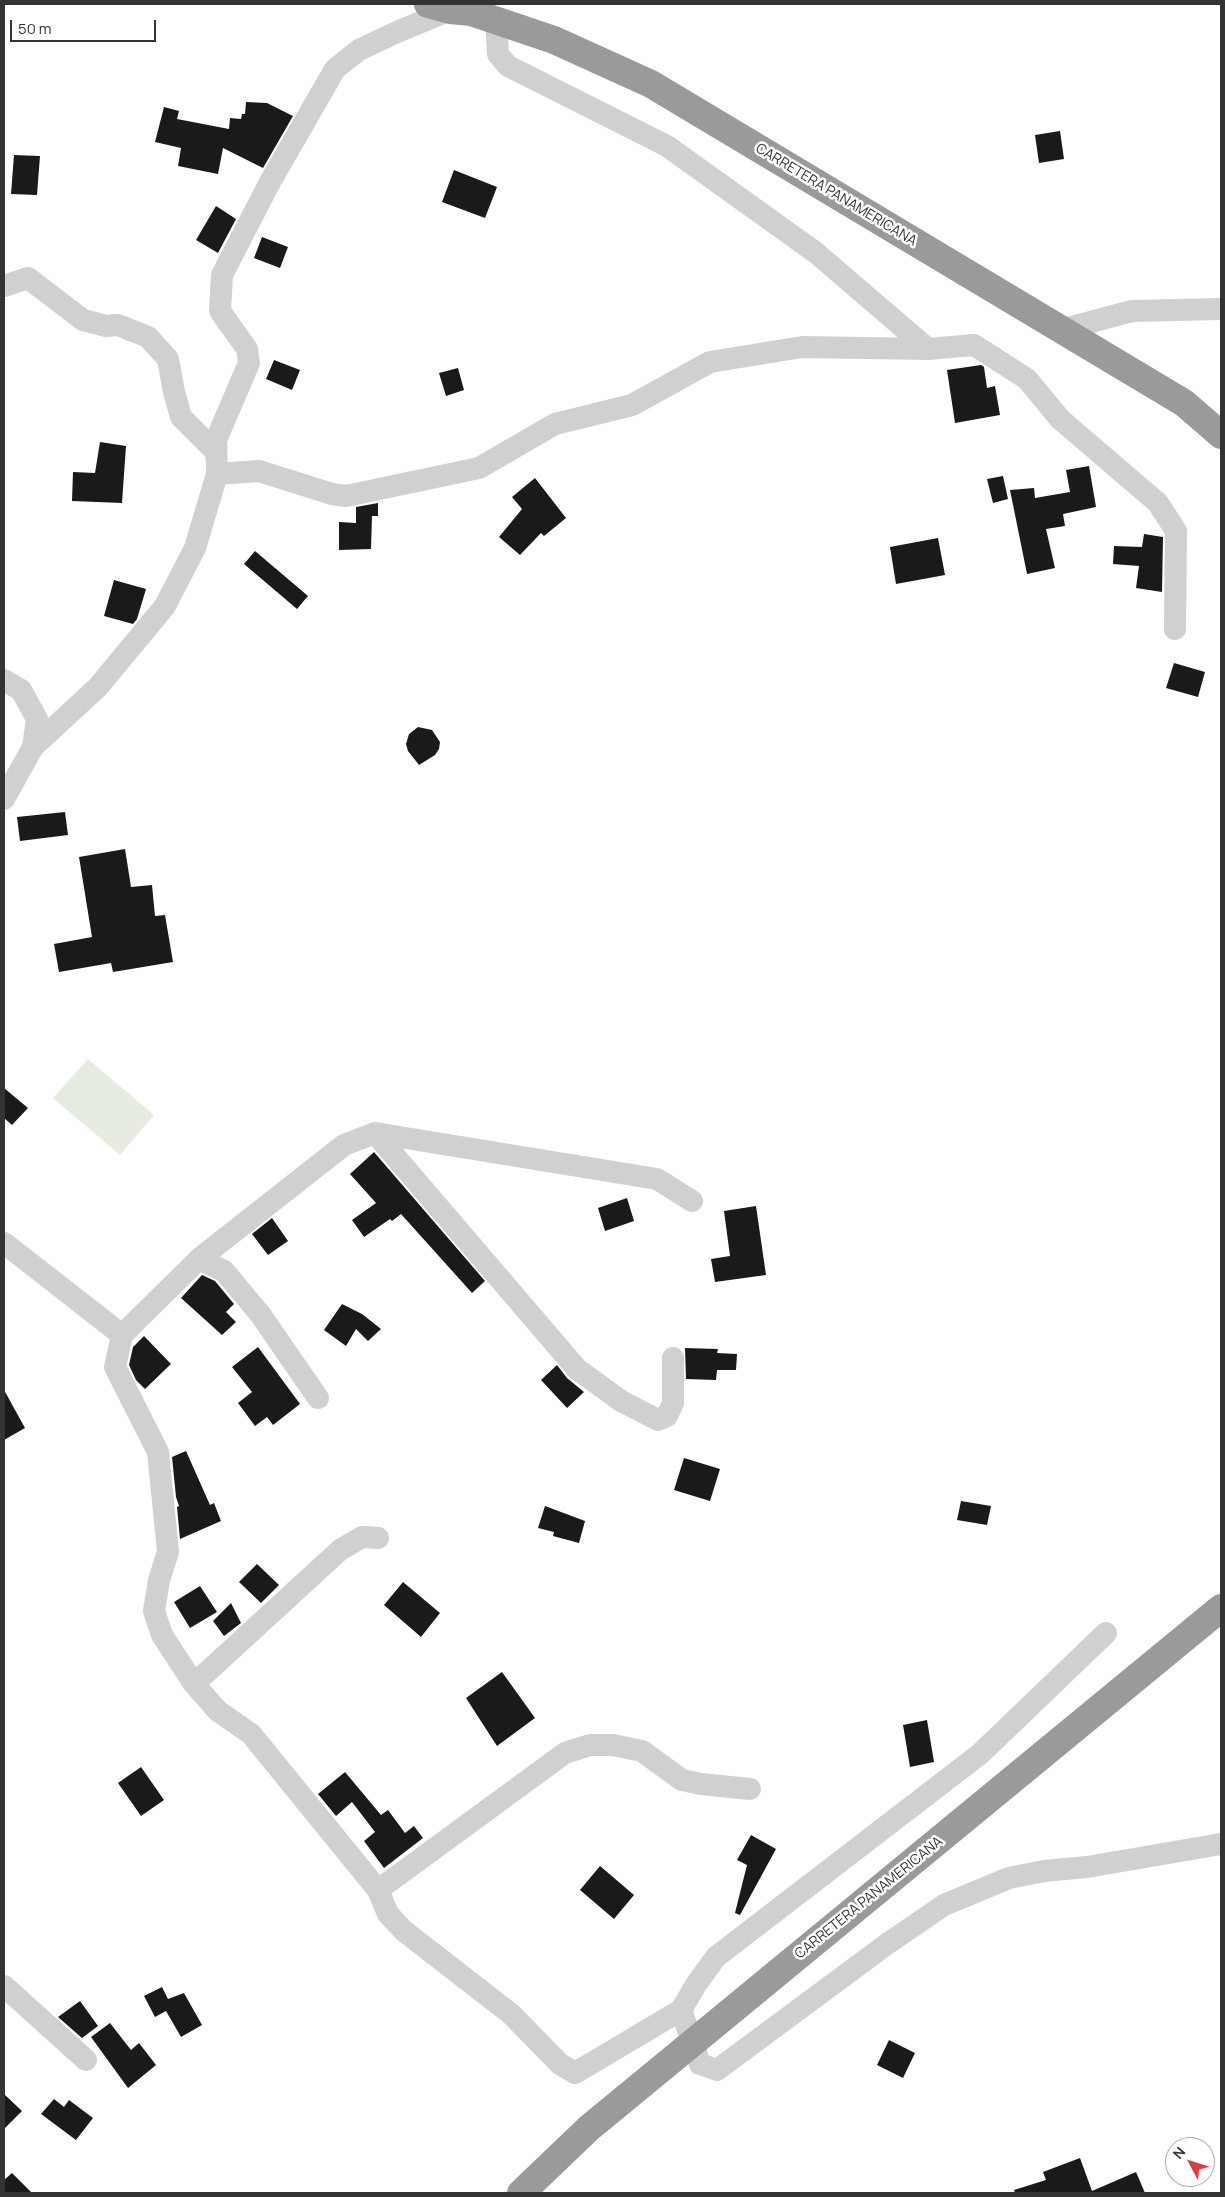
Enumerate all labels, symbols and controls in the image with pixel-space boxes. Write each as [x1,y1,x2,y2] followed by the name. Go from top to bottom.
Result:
[12,10,159,42] scale bar
[18,18,52,39] text: 50 m
[752,140,920,250] street label: CARRETERA PANAMERICANA
[792,1833,946,1963] street label: CARRETERA PANAMERICANA
[1165,2137,1215,2187] north arrow
[1168,2143,1189,2163] text: N

